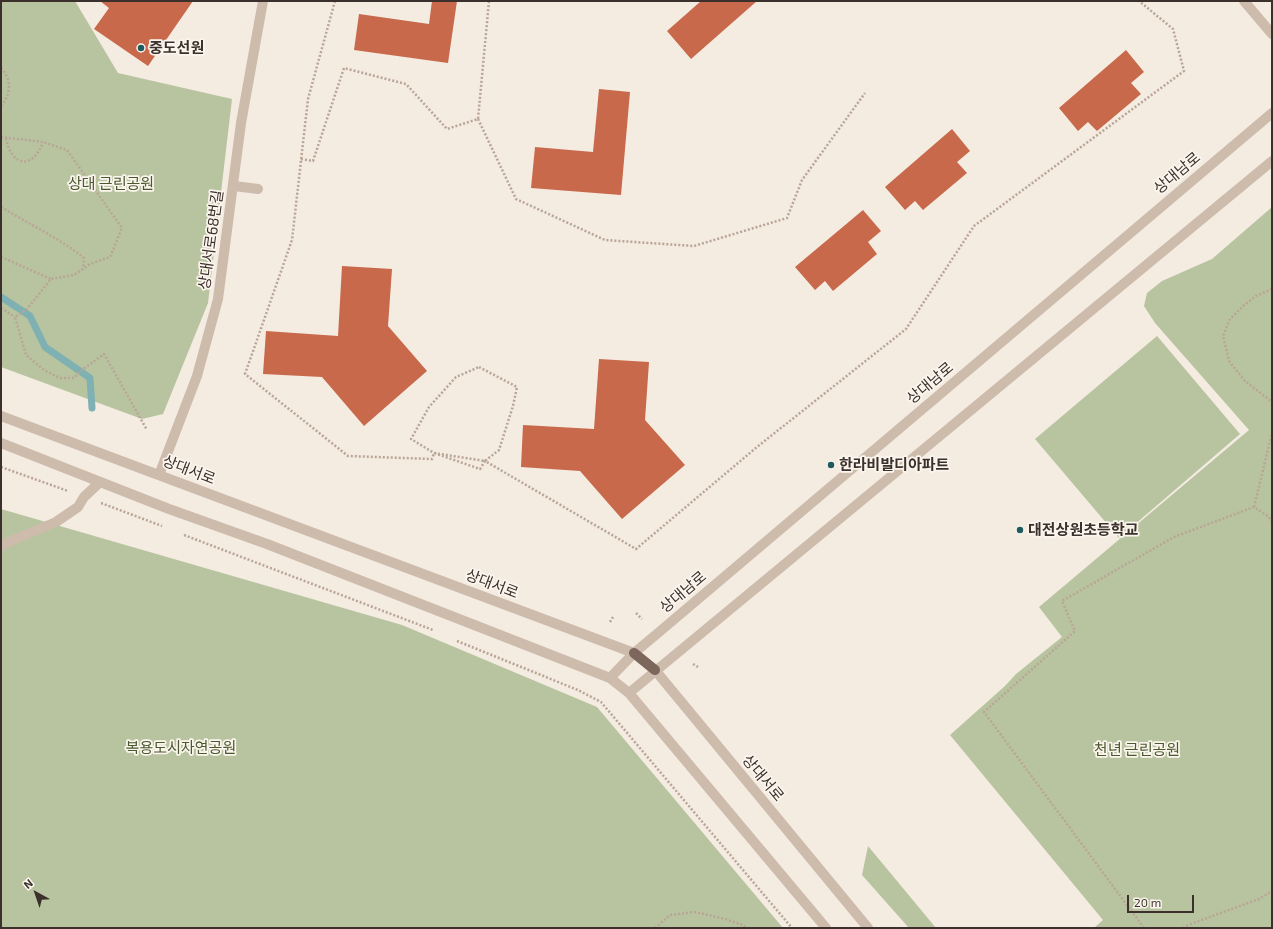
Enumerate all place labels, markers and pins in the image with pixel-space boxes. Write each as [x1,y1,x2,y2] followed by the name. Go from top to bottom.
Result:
[149,39,204,57] place label: 중도선원
[136,43,146,53] marker: 중도선원
[839,456,949,474] place label: 한라비발디아파트
[826,460,836,470] marker: 한라비발디아파트
[1028,521,1138,539] place label: 대전상원초등학교
[1015,525,1025,535] marker: 대전상원초등학교

